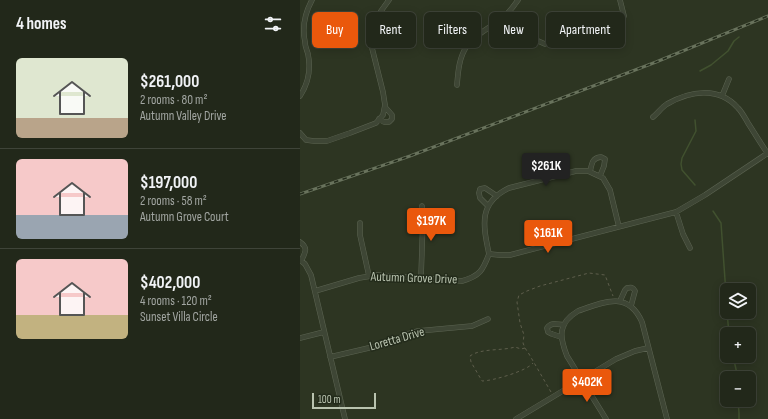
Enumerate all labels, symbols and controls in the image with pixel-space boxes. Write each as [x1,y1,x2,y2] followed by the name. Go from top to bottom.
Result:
[312,12,358,48] chip: Buy
[366,12,416,48] chip: Rent
[424,12,481,48] chip: Filters
[489,12,538,48] chip: New
[546,12,625,48] chip: Apartment
[262,13,284,35] icon: filters
[16,14,67,34] text: 4 homes
[140,72,199,92] text: $261,000
[48,74,96,122] icon: home
[140,92,207,108] text: 2 rooms · 80 m²
[140,108,227,124] text: Autumn Valley Drive
[518,153,574,187] pin: $261K
[531,158,561,174] text: $261K
[140,173,197,193] text: $197,000
[48,175,96,223] icon: home
[140,193,207,209] text: 2 rooms · 58 m²
[403,208,459,242] pin: $197K
[140,209,229,225] text: Autumn Grove Court
[416,213,446,229] text: $197K
[520,220,576,254] pin: $161K
[533,225,563,241] text: $161K
[369,268,458,288] street label: Autumn Grove Drive
[140,273,200,293] text: $402,000
[48,275,96,323] icon: home
[720,283,756,407] map controls
[720,283,756,319] button: layers
[140,293,212,309] text: 4 rooms · 120 m²
[140,309,218,325] text: Sunset Villa Circle
[368,324,426,354] street label: Loretta Drive
[720,327,756,363] button: +
[559,369,615,403] pin: $402K
[720,371,756,407] button: −
[572,374,603,390] text: $402K
[312,391,376,410] scale bar
[318,393,340,406] text: 100 m

